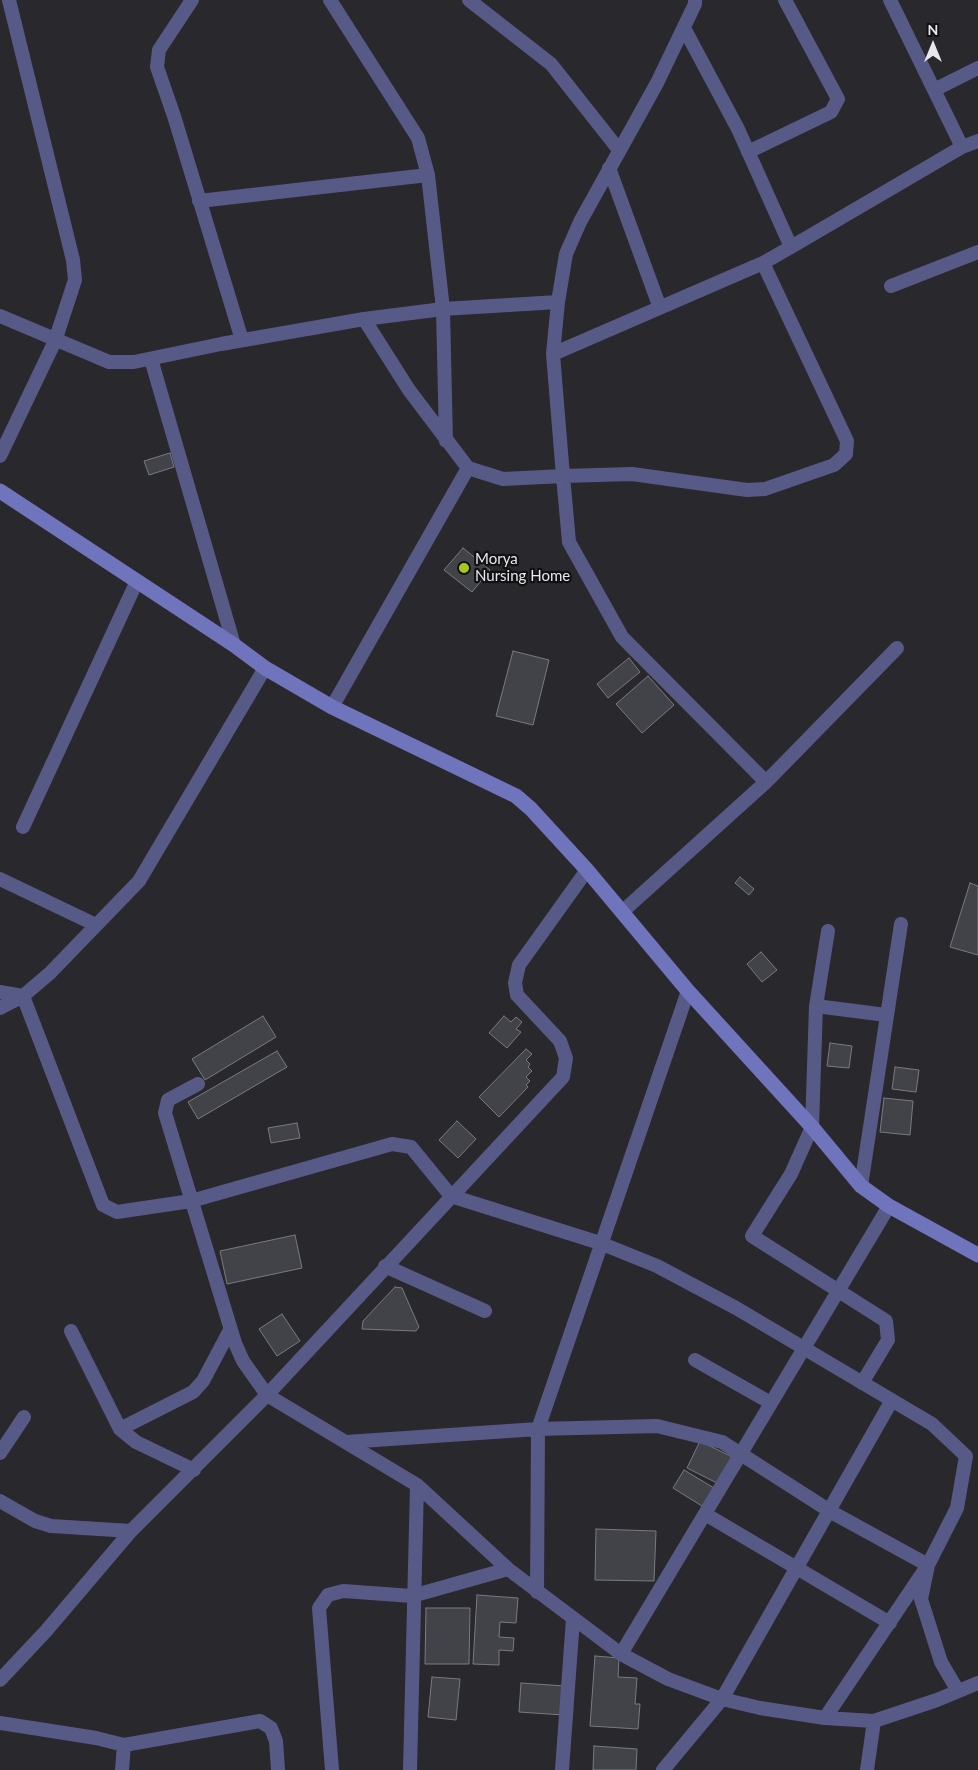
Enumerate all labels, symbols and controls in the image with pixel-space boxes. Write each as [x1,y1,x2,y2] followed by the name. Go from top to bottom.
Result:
[908,20,958,70] north arrow
[928,21,938,38] text: N
[475,550,570,585] place label: Morya Nursing Home
[457,561,471,575] marker: Morya Nursing Home

